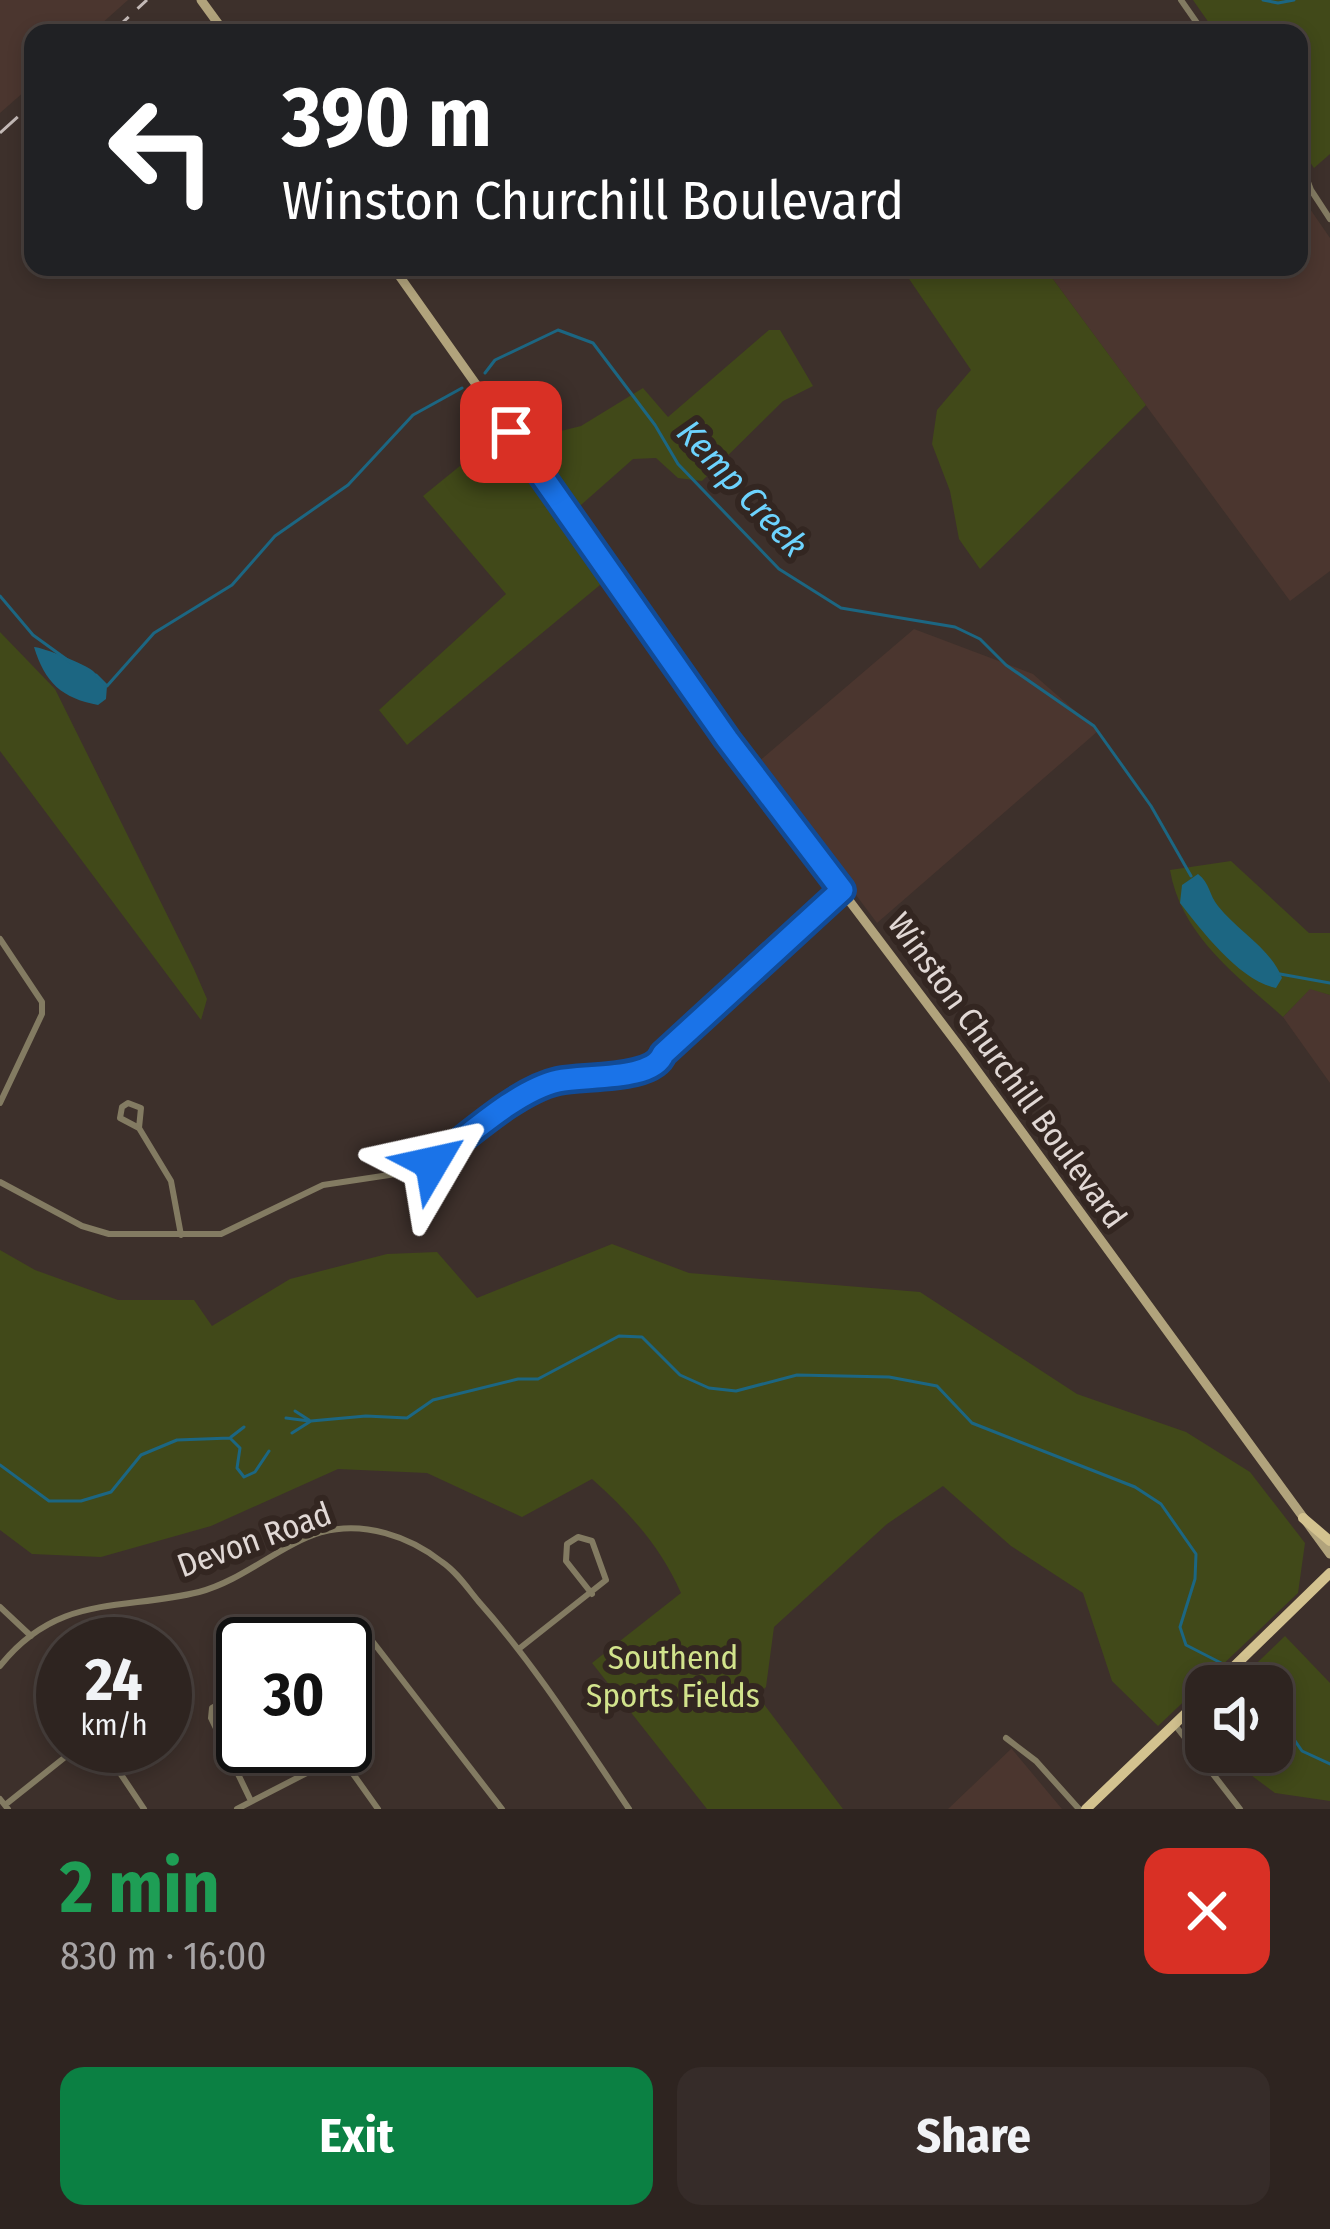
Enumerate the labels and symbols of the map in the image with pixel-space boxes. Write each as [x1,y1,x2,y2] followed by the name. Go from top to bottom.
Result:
[460,381,562,483] pin
[668,411,817,566] water label: Kemp Creek
[879,905,1135,1236] street label: Winston Churchill Boulevard
[369,1100,495,1226] position arrow
[172,1494,337,1586] street label: Devon Road
[216,1617,372,1773] speed limit sign: 30
[586,1638,760,1716] park label: Southend Sports Fields

